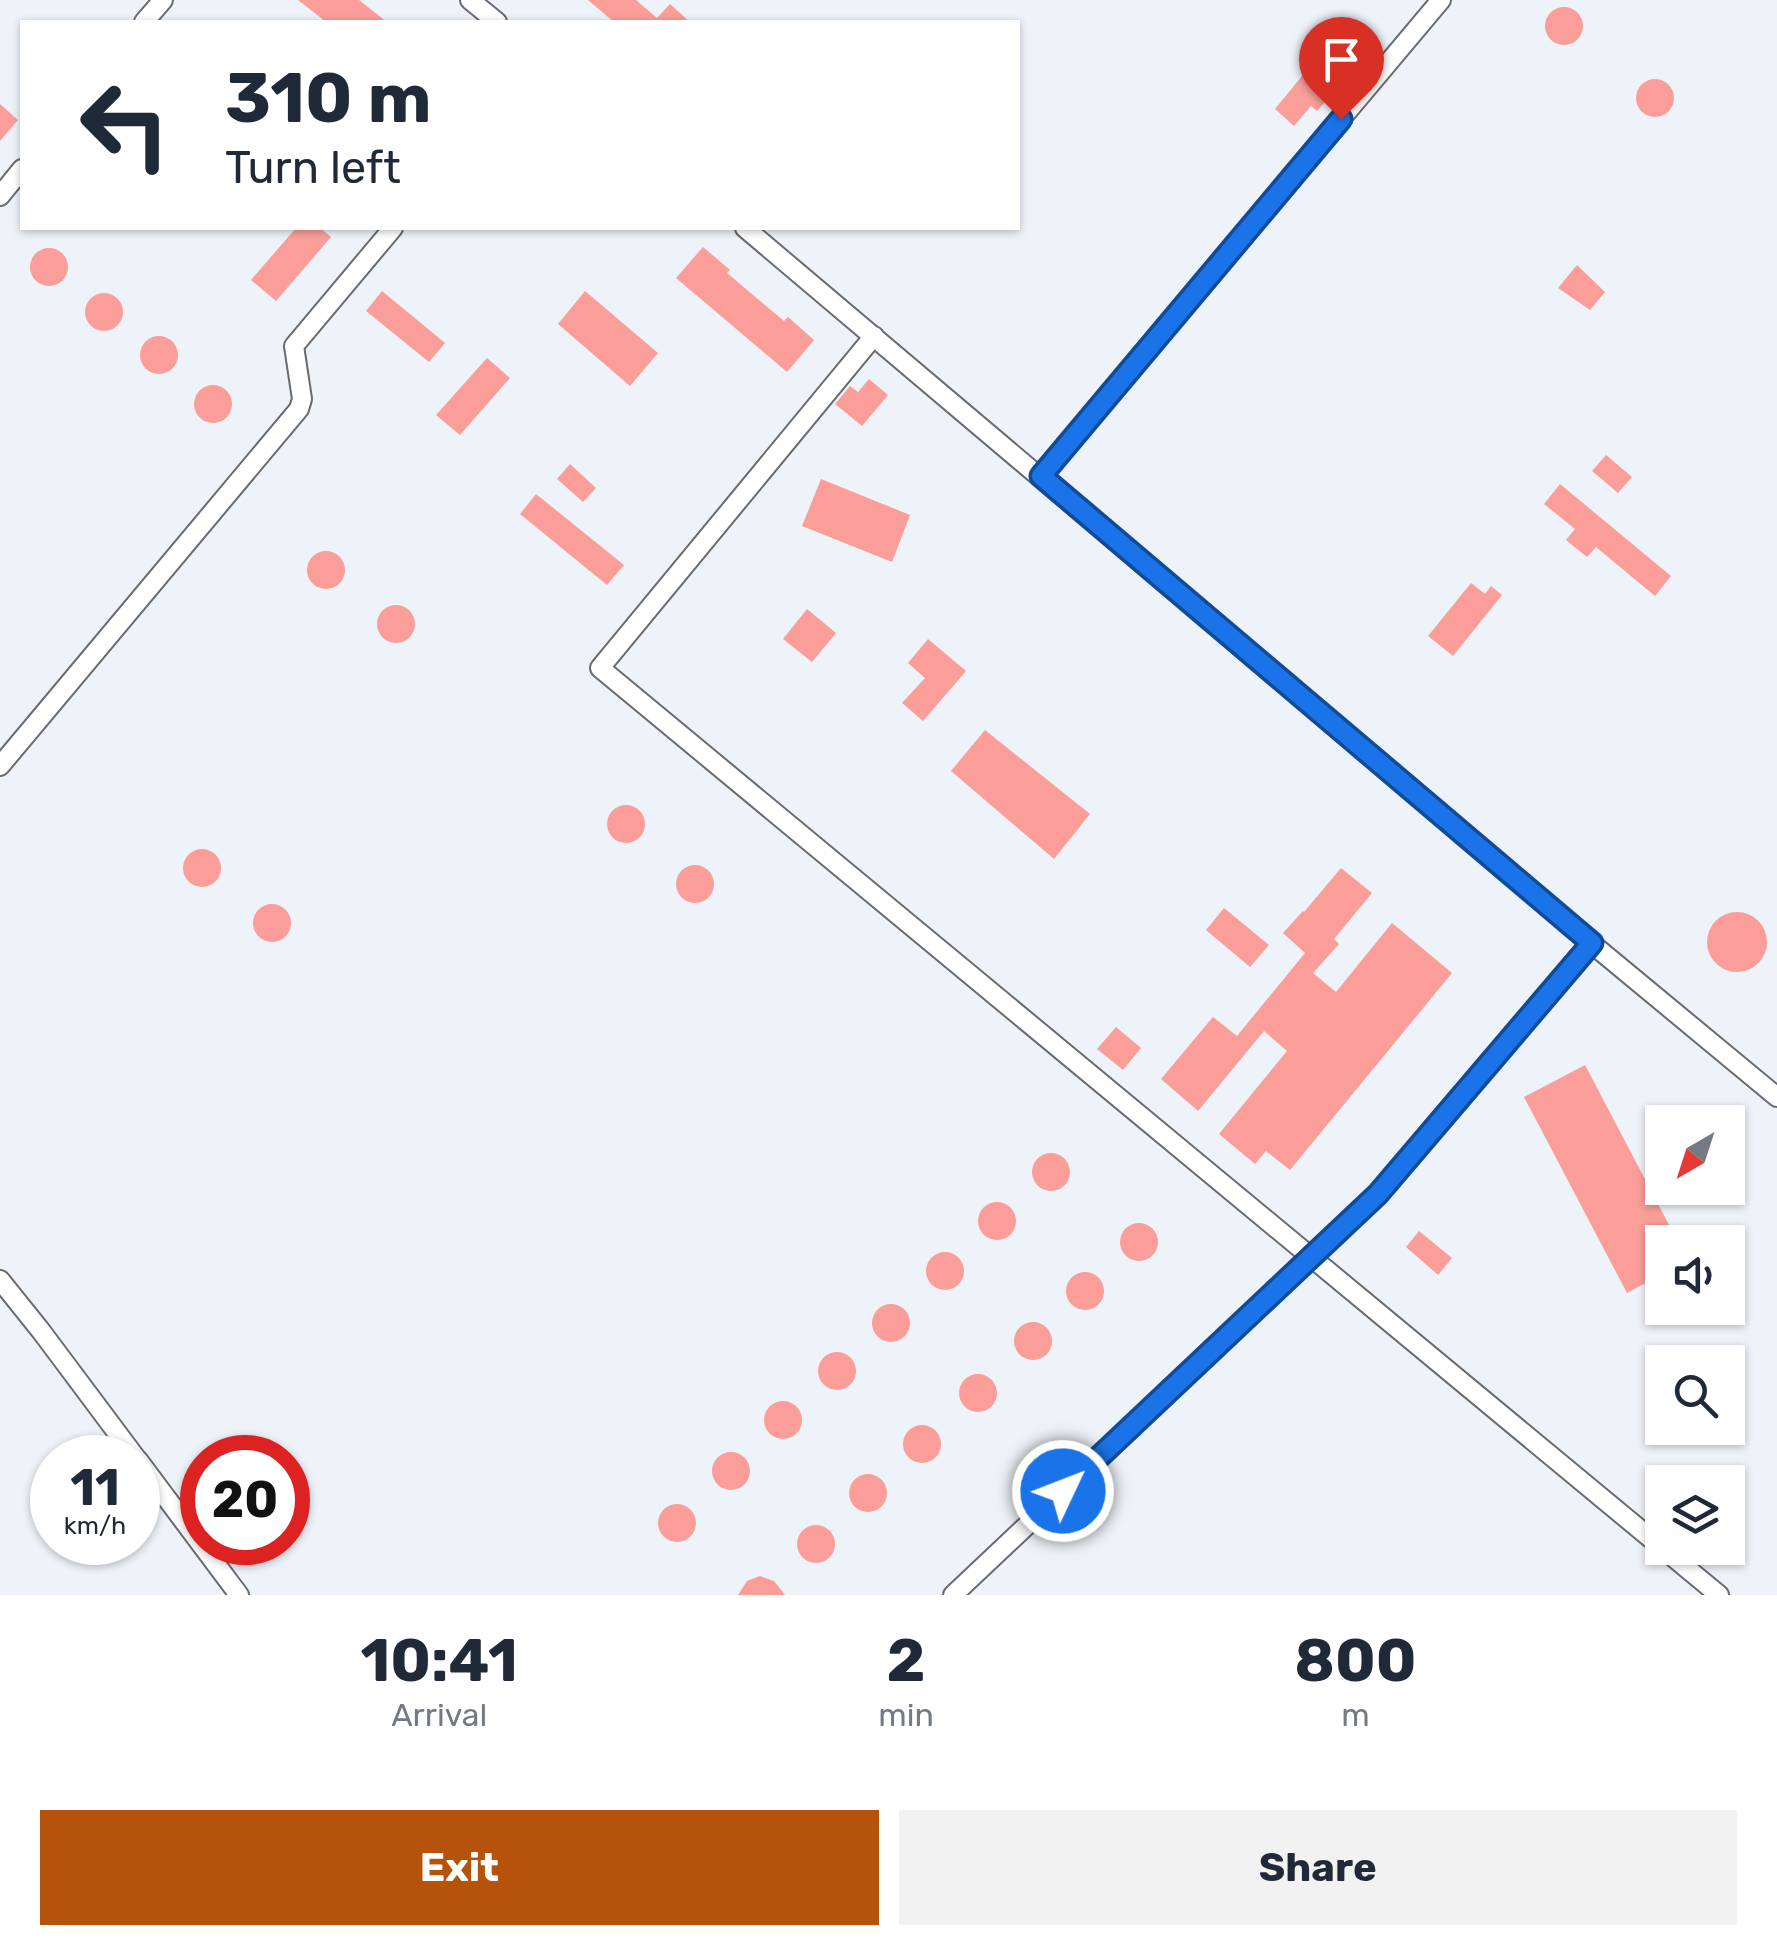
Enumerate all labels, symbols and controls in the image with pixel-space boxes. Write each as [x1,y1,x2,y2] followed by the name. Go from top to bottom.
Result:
[1299,17,1384,120] pin
[1314,32,1369,87] icon: arrive
[225,57,432,140] text: 310 m
[60,60,190,190] icon: left
[225,141,401,194] text: Turn left
[1645,1105,1745,1205] north arrow
[1645,1105,1745,1565] map controls
[1645,1225,1745,1325] button: sound
[1645,1345,1745,1445] button: search
[180,1435,310,1565] speed limit sign: 20
[1011,1439,1115,1543] position arrow
[70,1458,120,1518] text: 11
[1645,1465,1745,1565] button: layers
[64,1511,126,1540] text: km/h
[360,1625,518,1696] text: 10:41
[887,1625,926,1696] text: 2
[1294,1625,1417,1696] text: 800
[391,1696,487,1734] text: Arrival
[878,1696,934,1734] text: min
[1341,1696,1370,1734] text: m
[40,1810,879,1925] button: Exit
[899,1810,1737,1925] button: Share

